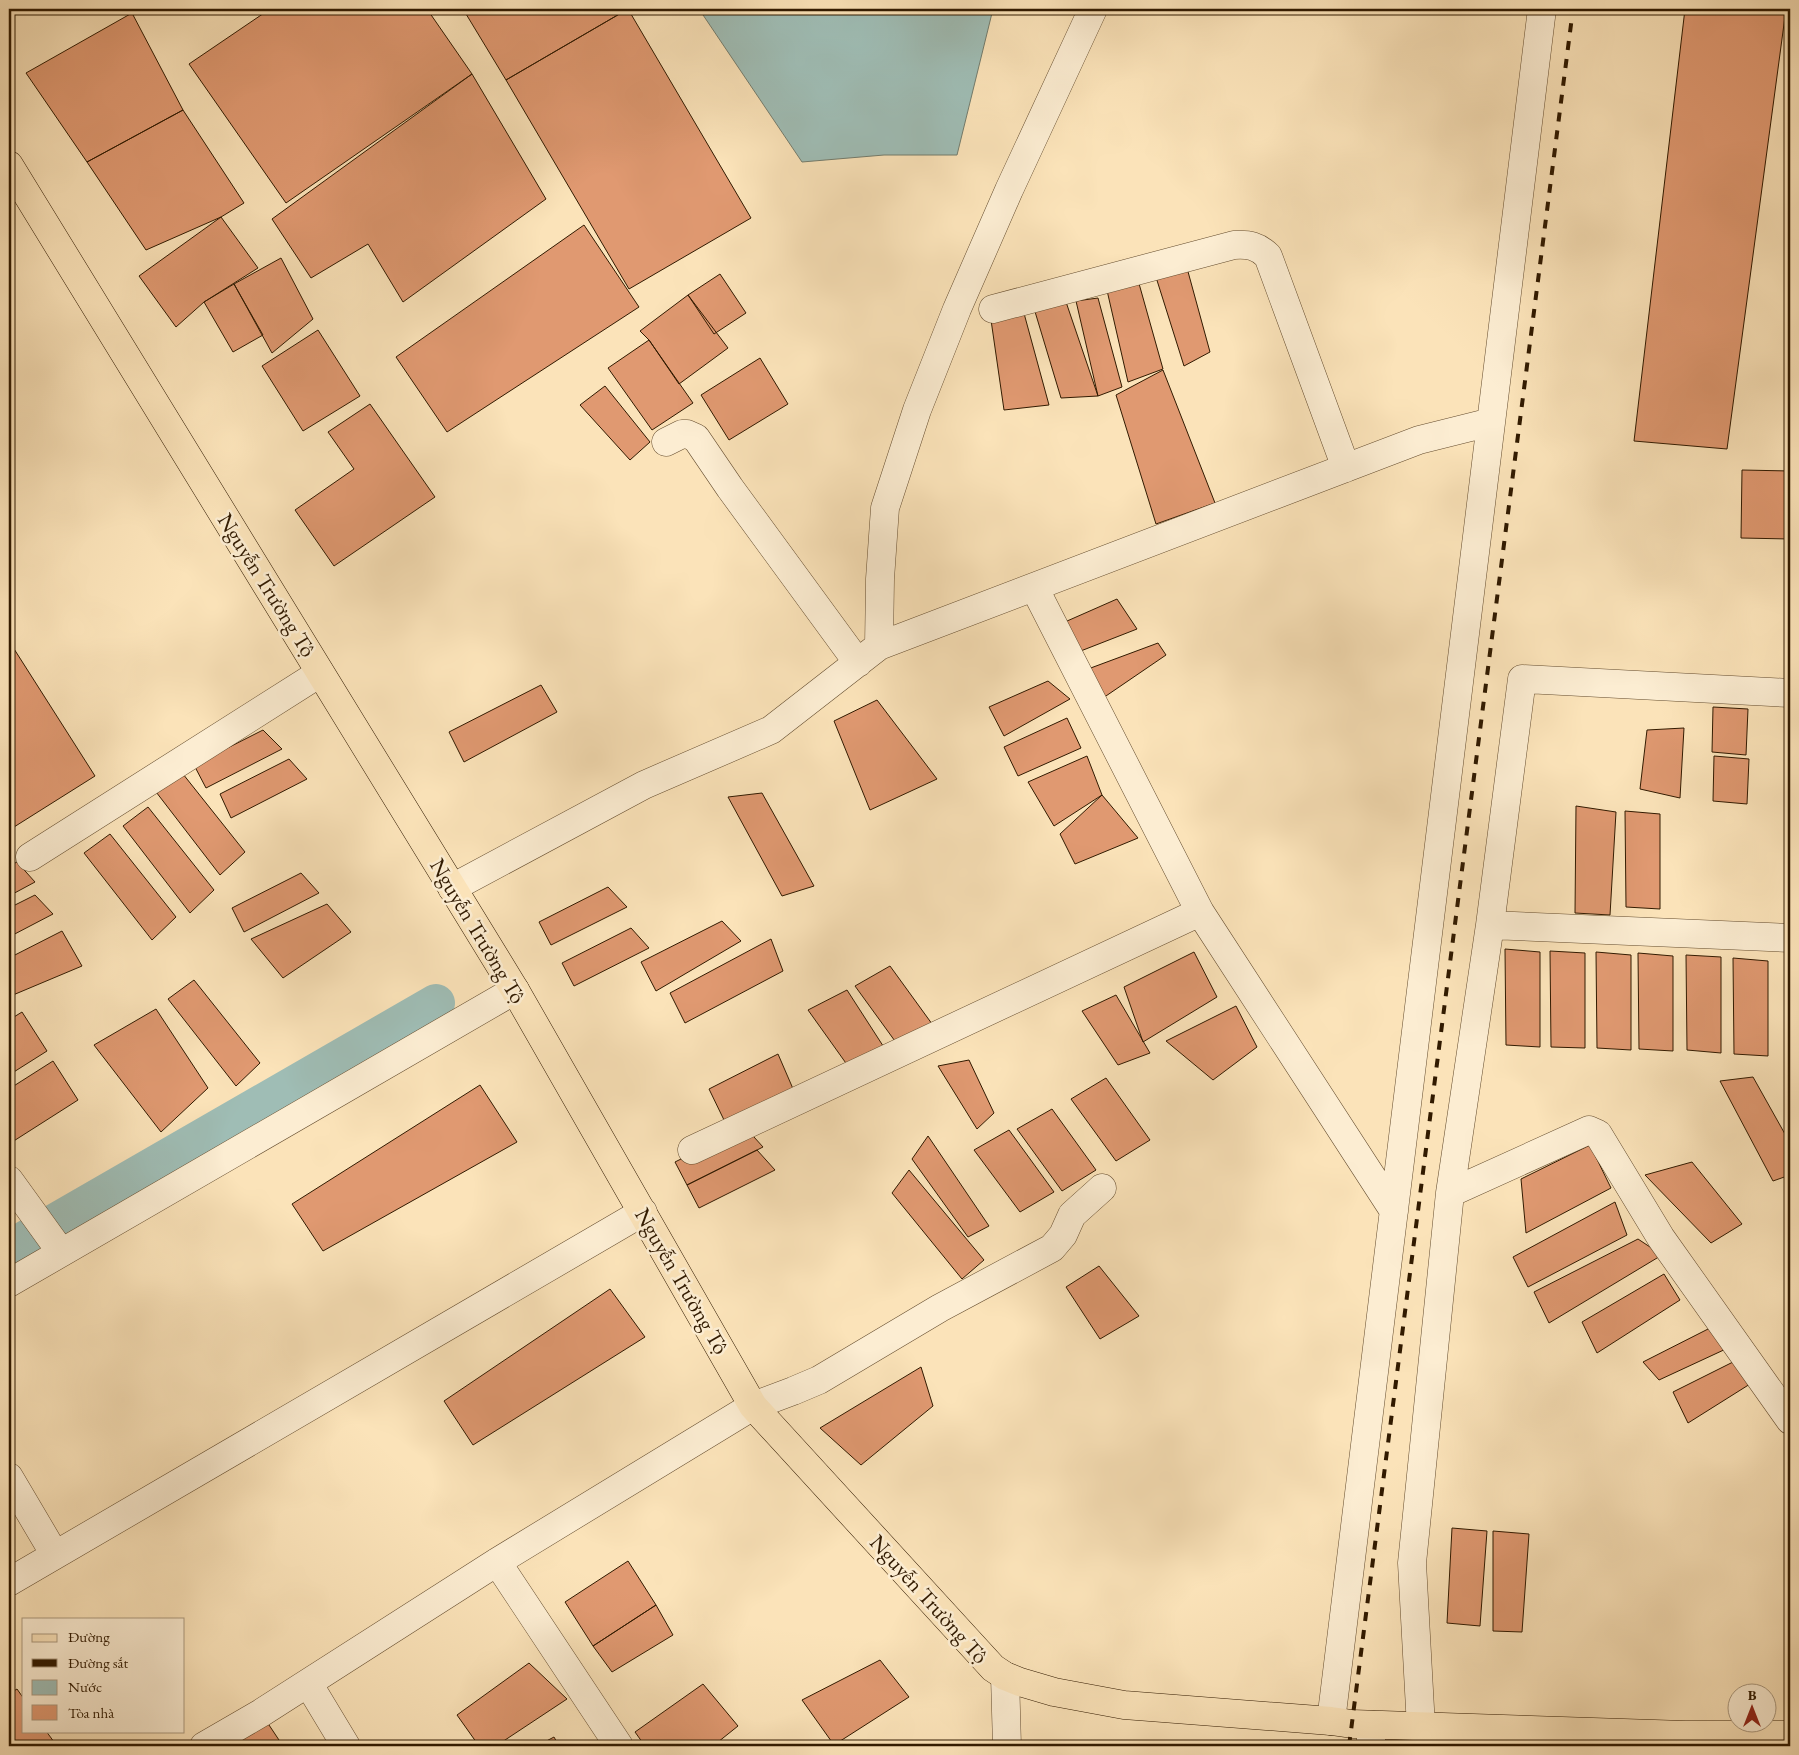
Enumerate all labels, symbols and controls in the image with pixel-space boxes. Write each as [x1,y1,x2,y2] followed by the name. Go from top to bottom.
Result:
[211,508,323,663] street label: Nguyễn Trường Tộ
[423,853,533,1009] street label: Nguyễn Trường Tộ
[628,1202,736,1360] street label: Nguyễn Trường Tộ
[863,1528,995,1670] street label: Nguyễn Trường Tộ
[22,1618,185,1732] legend
[68,1627,110,1646] text: Đường
[68,1653,129,1672] text: Đường sắt
[68,1677,102,1696] text: Nước
[1726,1682,1776,1732] north arrow
[1748,1686,1757,1704] text: B
[68,1703,114,1722] text: Tòa nhà

